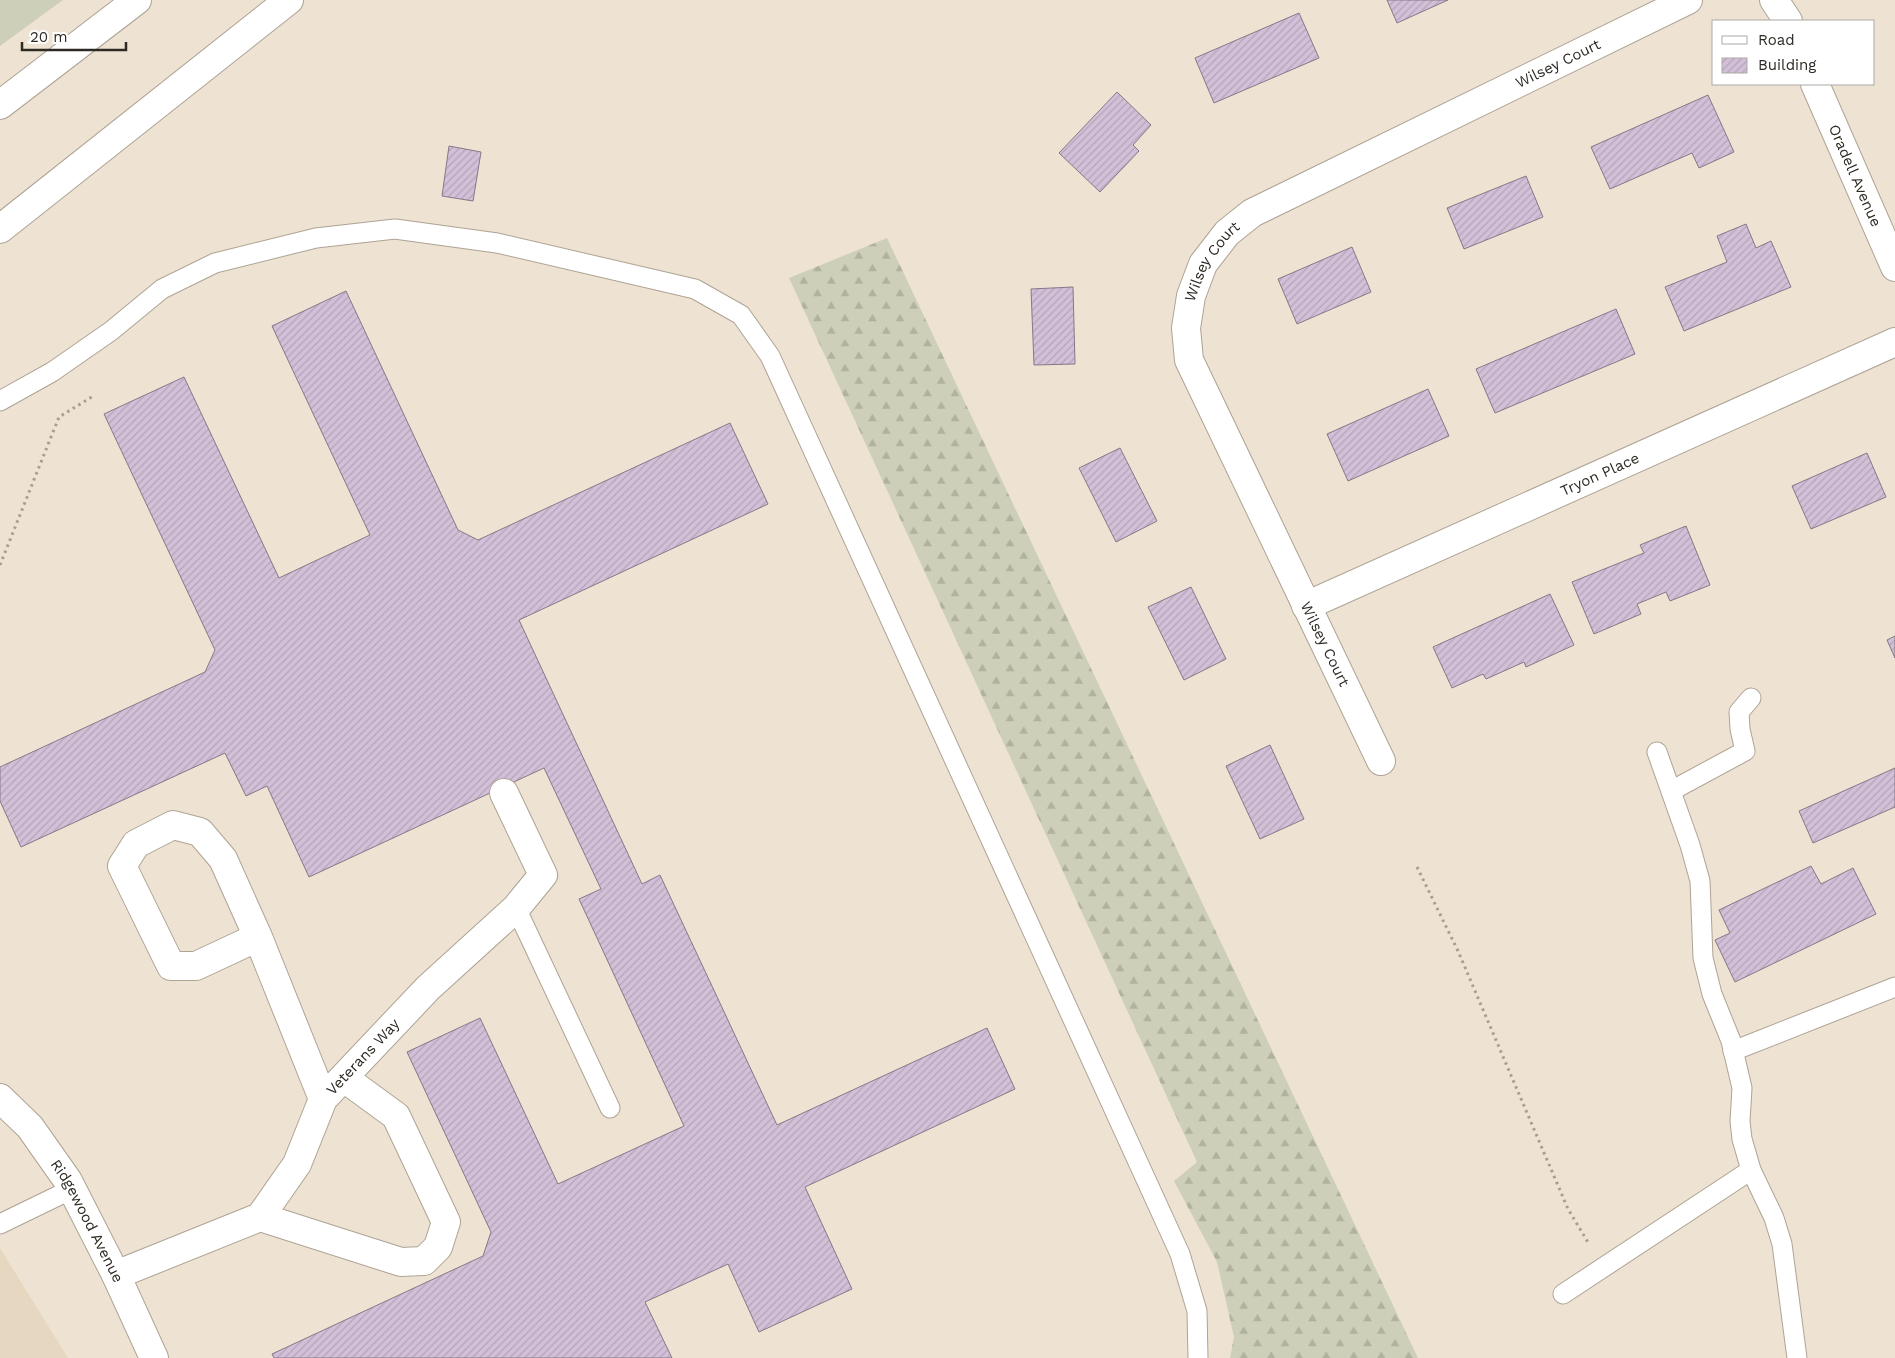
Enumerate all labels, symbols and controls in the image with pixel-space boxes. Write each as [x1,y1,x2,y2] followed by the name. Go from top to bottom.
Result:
[22,20,126,52] scale bar
[1712,20,1875,85] legend
[30,28,68,46] text: 20 m
[1758,31,1795,49] text: Road
[1513,35,1604,92] street label: Wilsey Court
[1758,56,1816,74] text: Building
[1825,122,1885,230] street label: Oradell Avenue
[1181,217,1244,304] street label: Wilsey Court
[1558,449,1642,500] street label: Tryon Place
[1297,599,1354,690] street label: Wilsey Court
[323,1015,403,1099] street label: Veterans Way
[47,1156,127,1285] street label: Ridgewood Avenue

